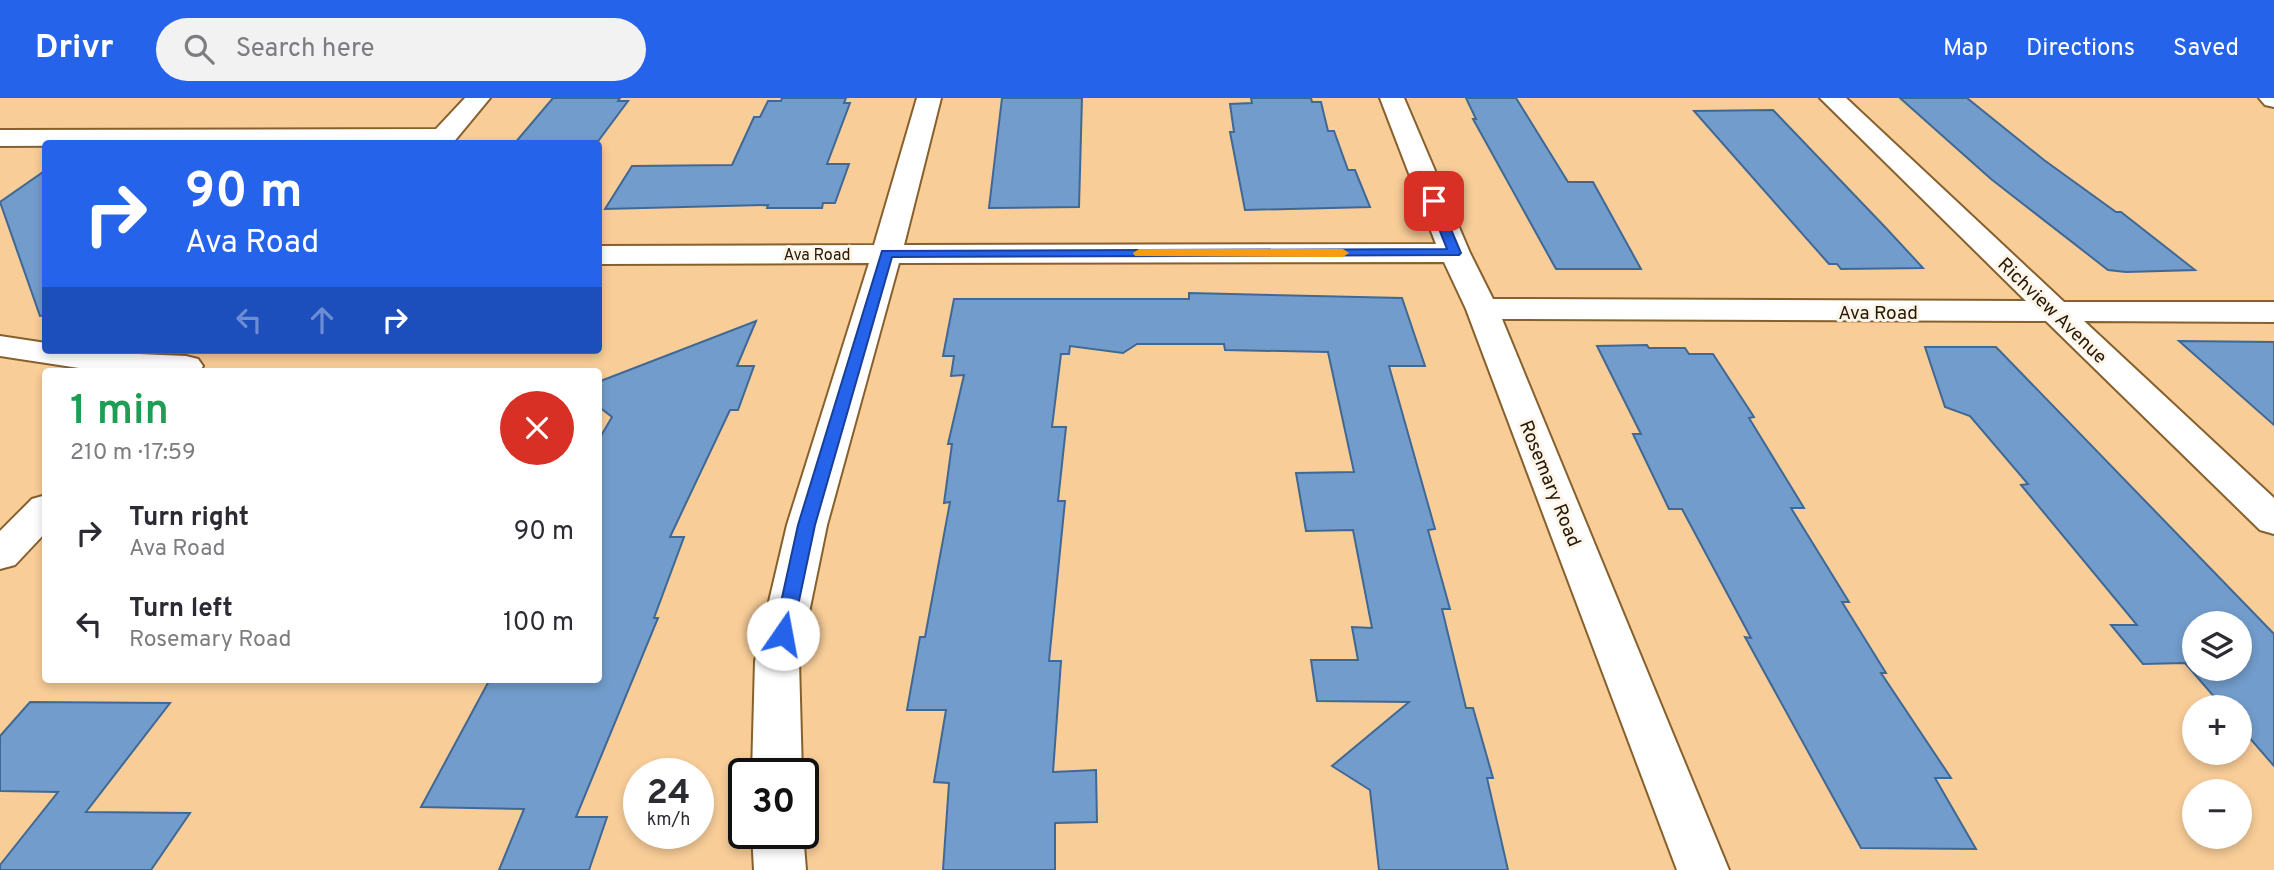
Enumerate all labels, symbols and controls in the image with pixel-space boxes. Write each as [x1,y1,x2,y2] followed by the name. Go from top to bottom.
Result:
[156,18,646,81] search box
[35,28,114,70] text: Drivr
[180,30,218,68] icon: search
[236,33,375,66] text: Search here
[1943,34,1988,64] text: Map
[2026,34,2135,64] text: Directions
[2173,34,2239,64] text: Saved
[185,163,303,225] text: 90 m
[70,168,161,259] icon: right
[1404,171,1464,231] pin
[1415,182,1453,220] icon: arrive
[185,224,319,264] text: Ava Road
[783,246,851,266] street label: Ava Road
[1992,253,2111,370] street label: Richview Avenue
[230,301,268,339] icon: left
[303,301,341,339] icon: ahead
[376,301,414,339] icon: right
[1838,302,1918,326] street label: Ava Road
[70,386,169,439] text: 1 min
[500,391,574,465] button: close
[1513,417,1585,550] street label: Rosemary Road
[70,439,196,468] text: 210 m · 17:59
[129,502,249,535] text: Turn right
[70,514,108,552] icon: right
[514,516,574,549] text: 90 m
[129,535,226,564] text: Ava Road
[129,593,233,626] text: Turn left
[746,597,820,671] position arrow
[70,605,108,643] icon: left
[503,607,574,640] text: 100 m
[2182,611,2252,849] map controls
[2182,611,2252,681] button: layers
[129,626,291,655] text: Rosemary Road
[2182,695,2252,765] button: +
[728,758,819,849] speed limit sign: 30
[647,772,690,816] text: 24
[2182,779,2252,849] button: −
[647,809,690,832] text: km/h

